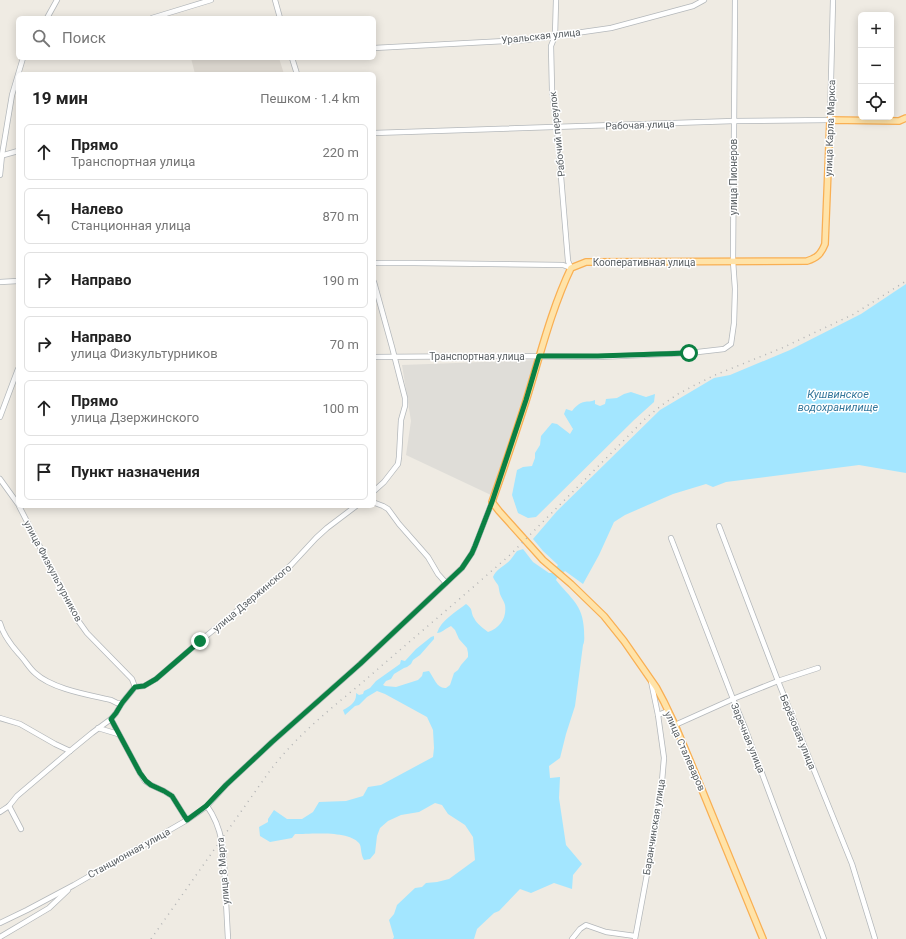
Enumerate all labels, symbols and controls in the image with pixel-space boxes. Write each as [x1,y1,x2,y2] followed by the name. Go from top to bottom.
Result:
[858,12,894,120] map controls
[858,12,894,48] button: +
[16,16,376,60] search box
[501,26,581,46] street label: Уральская улица
[30,27,52,49] icon: search
[62,29,106,47] text: Поиск
[858,48,894,84] button: −
[823,79,837,177] street label: улица Карла Маркса
[858,84,894,120] button: locate
[32,88,88,108] text: 19 мин
[547,90,567,177] street label: Рабочий переулок
[260,91,360,106] text: Пешком · 1.4 km
[605,118,675,132] street label: Рабочая улица
[71,136,118,154] text: Прямо
[728,138,739,215] street label: улица Пионеров
[33,141,55,163] icon: ahead
[322,145,359,160] text: 220 m
[71,154,195,169] text: Транспортная улица
[71,200,123,218] text: Налево
[33,205,55,227] icon: left
[322,209,359,224] text: 870 m
[71,218,191,233] text: Станционная улица
[593,257,695,268] street label: Кооперативная улица
[33,269,55,291] icon: right
[71,271,132,289] text: Направо
[322,273,359,288] text: 190 m
[71,328,132,346] text: Направо
[33,333,55,355] icon: right
[330,337,359,352] text: 70 m
[680,344,698,362] route start
[71,346,218,361] text: улица Физкультурников
[429,351,525,362] street label: Транспортная улица
[798,388,879,414] water label: Кушвинское водохранилище
[71,392,118,410] text: Прямо
[33,397,55,419] icon: ahead
[322,401,359,416] text: 100 m
[71,410,199,425] text: улица Дзержинского
[33,461,55,483] icon: arrive
[71,463,200,481] text: Пункт назначения
[22,518,85,624] street label: улица Физкультурников
[211,562,294,634] street label: улица Дзержинского
[191,632,209,650] route end
[778,693,818,771] street label: Берёзовая улица
[729,701,767,775] street label: Заречная улица
[663,710,708,793] street label: улица Сталеваров
[641,778,667,876] street label: Баранчинская улица
[86,826,172,880] street label: Станционная улица
[215,837,231,905] street label: улица 8 Марта

